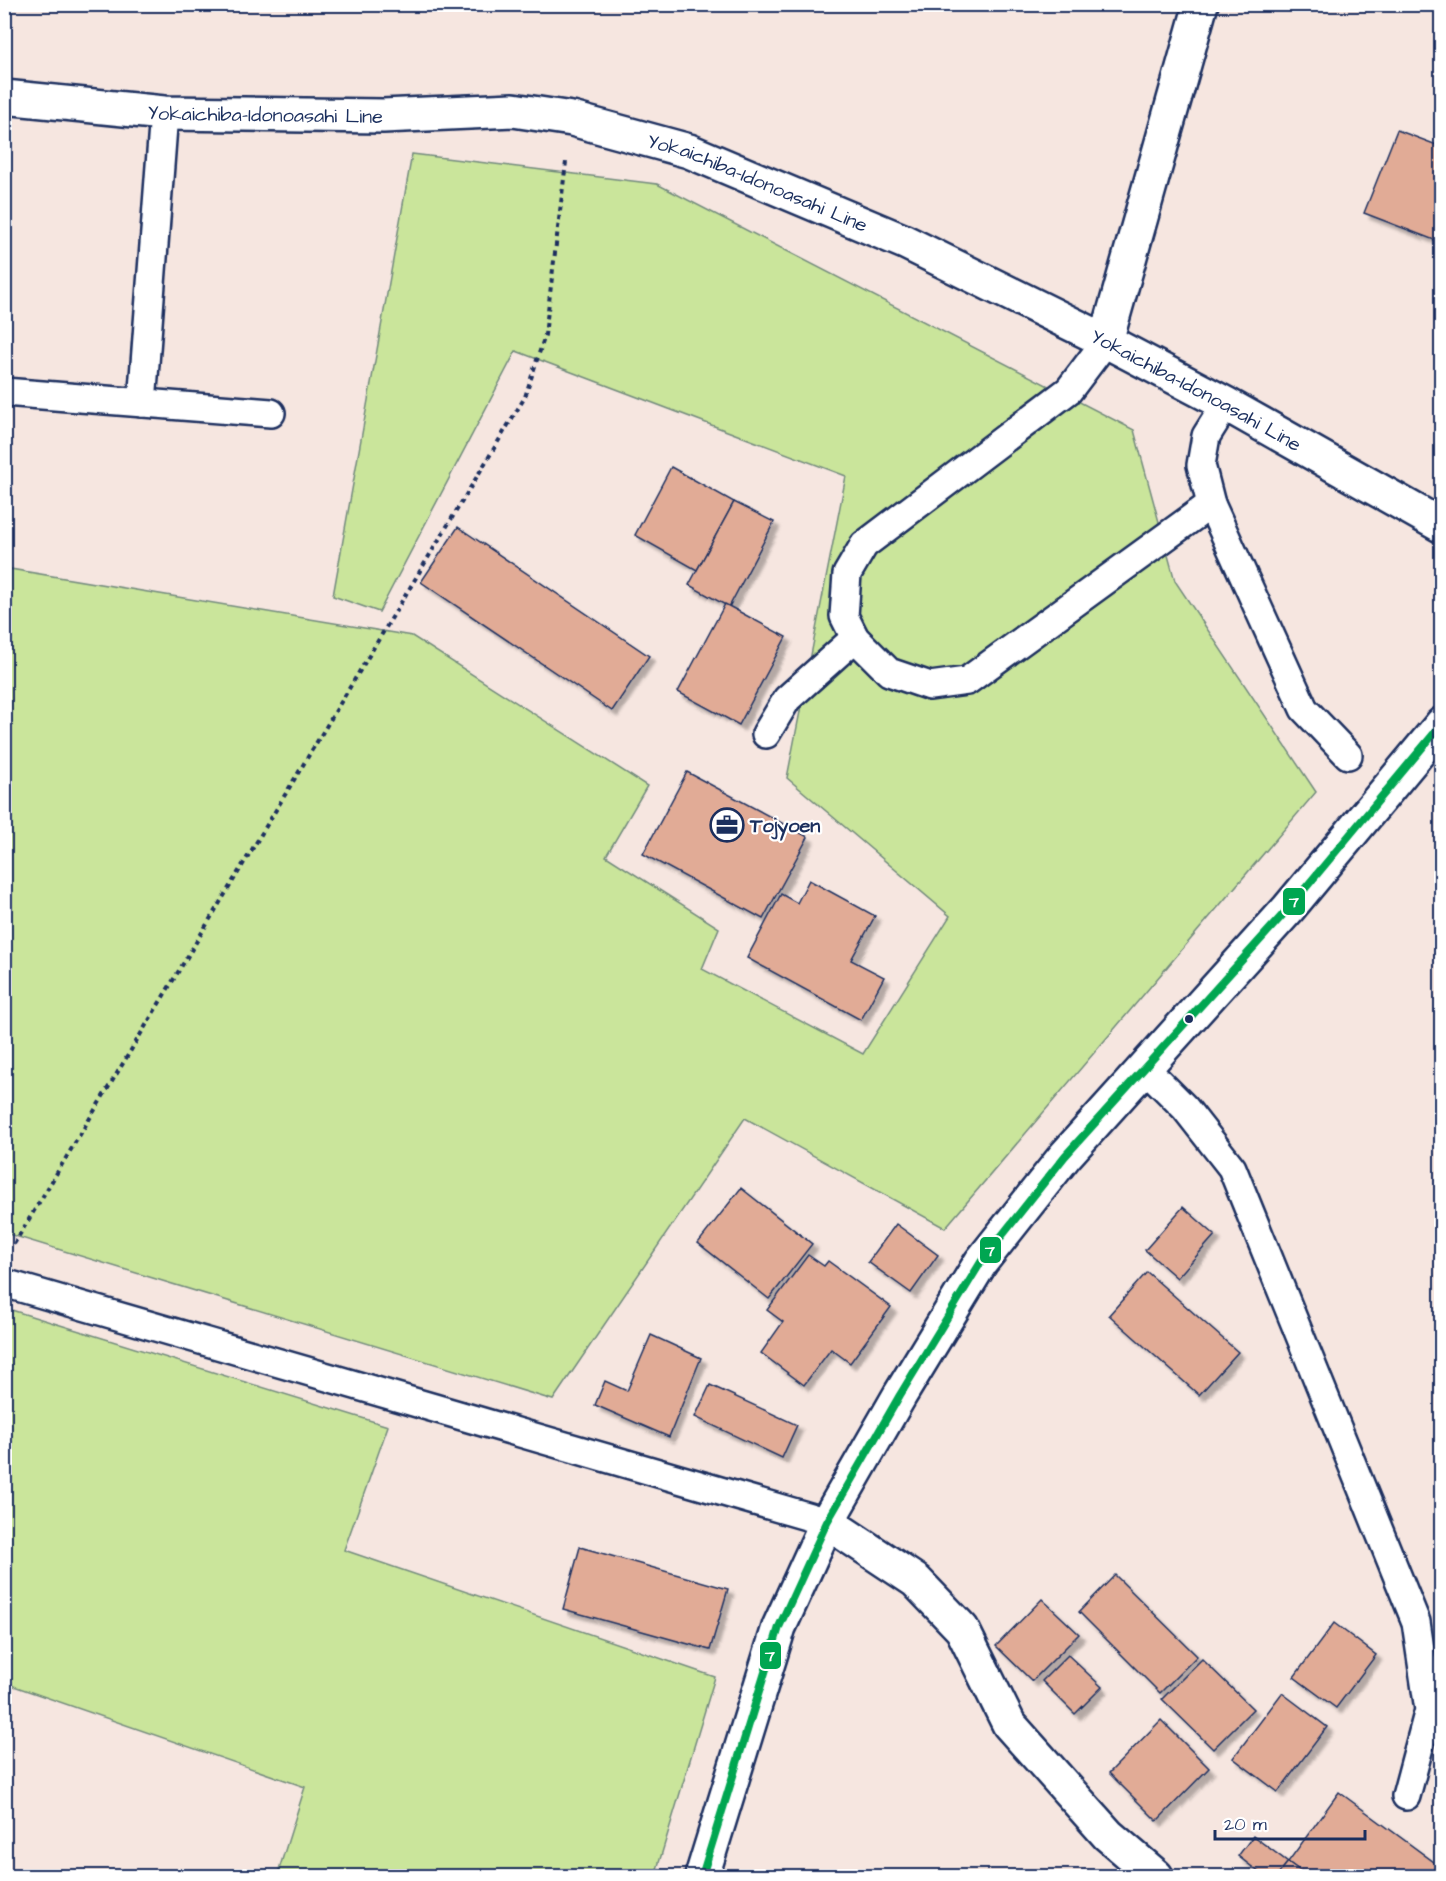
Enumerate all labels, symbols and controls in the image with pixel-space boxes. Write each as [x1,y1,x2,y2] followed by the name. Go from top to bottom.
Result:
[146,98,383,131] street label: Yokaichiba-Idonoasahi Line
[644,127,872,240] street label: Yokaichiba-Idonoasahi Line
[1086,323,1306,459] street label: Yokaichiba-Idonoasahi Line
[709,807,745,843] office icon: Tojyoen
[749,812,820,841] place label: Tojyoen
[1282,887,1306,916] line badge: 7
[1288,891,1299,913] text: 7
[1183,1013,1195,1025] unlabelled marker
[979,1236,1002,1264] line badge: 7
[984,1240,995,1262] text: 7
[759,1641,782,1670] line badge: 7
[764,1645,775,1667] text: 7
[1215,1803,1365,1841] scale bar
[1224,1812,1267,1837] text: 20 m

